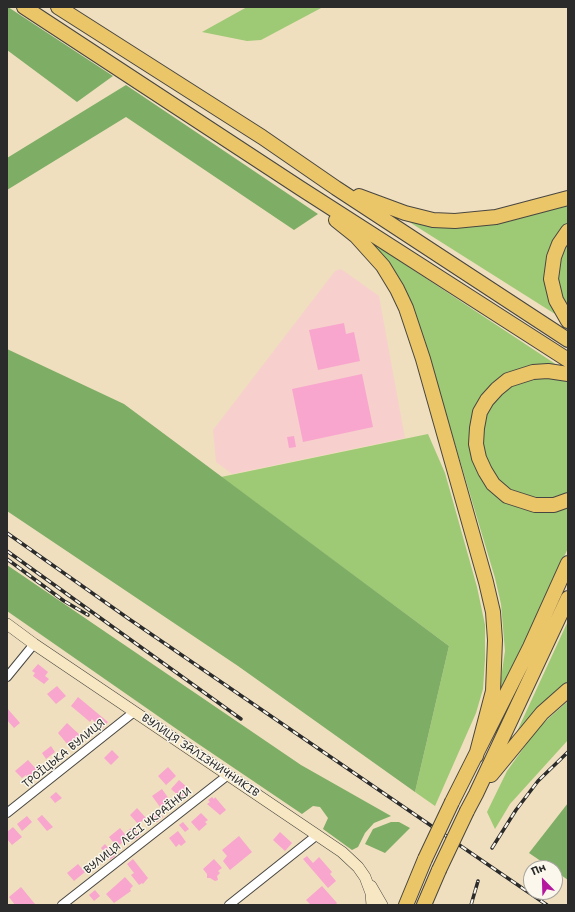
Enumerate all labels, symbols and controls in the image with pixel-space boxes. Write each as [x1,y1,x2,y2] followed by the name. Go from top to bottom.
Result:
[139,712,261,800] street label: ВУЛИЦЯ ЗАЛІЗНИЧНИКІВ
[20,717,108,791] street label: ТРОЇЦЬКА ВУЛИЦЯ
[82,785,194,877] street label: ВУЛИЦЯ ЛЕСІ УКРАЇНКИ
[523,860,563,900] north arrow
[529,860,548,879] text: Пн

